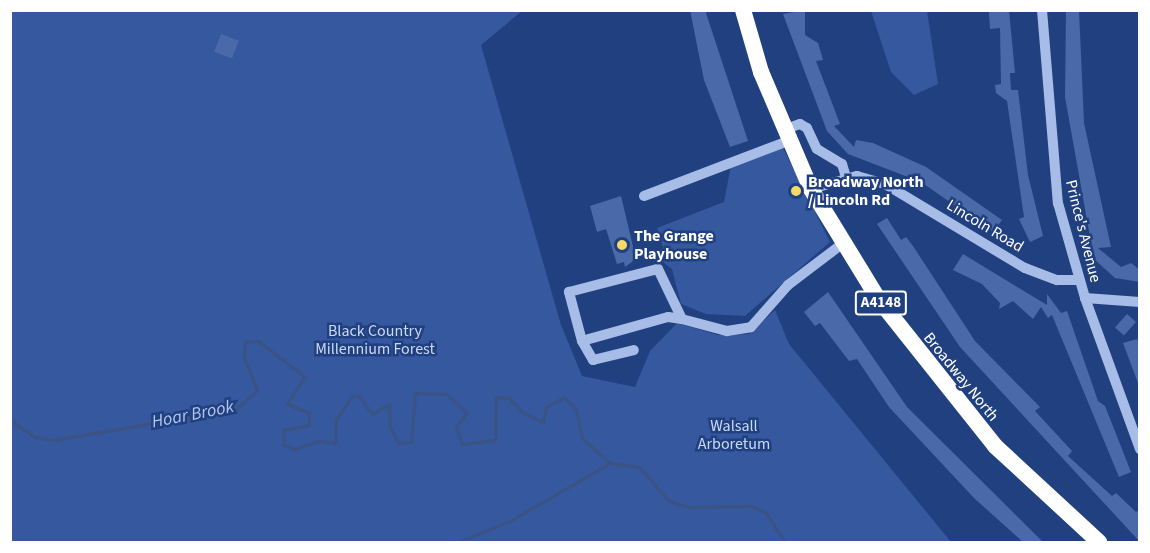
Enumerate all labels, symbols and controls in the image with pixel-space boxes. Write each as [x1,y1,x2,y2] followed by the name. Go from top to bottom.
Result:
[808,172,924,210] place label: Broadway North / Lincoln Rd
[1061,178,1105,284] street label: Prince's Avenue
[789,184,803,198] marker: Broadway North / Lincoln Rd
[943,196,1027,256] street label: Lincoln Road
[634,226,714,264] place label: The Grange Playhouse
[615,238,629,252] marker: The Grange Playhouse
[854,291,908,315] road number: A4148
[315,321,435,359] park label: Black Country Millennium Forest
[919,329,1003,425] street label: Broadway North
[150,396,236,434] water label: Hoar Brook
[698,416,770,454] park label: Walsall Arboretum

